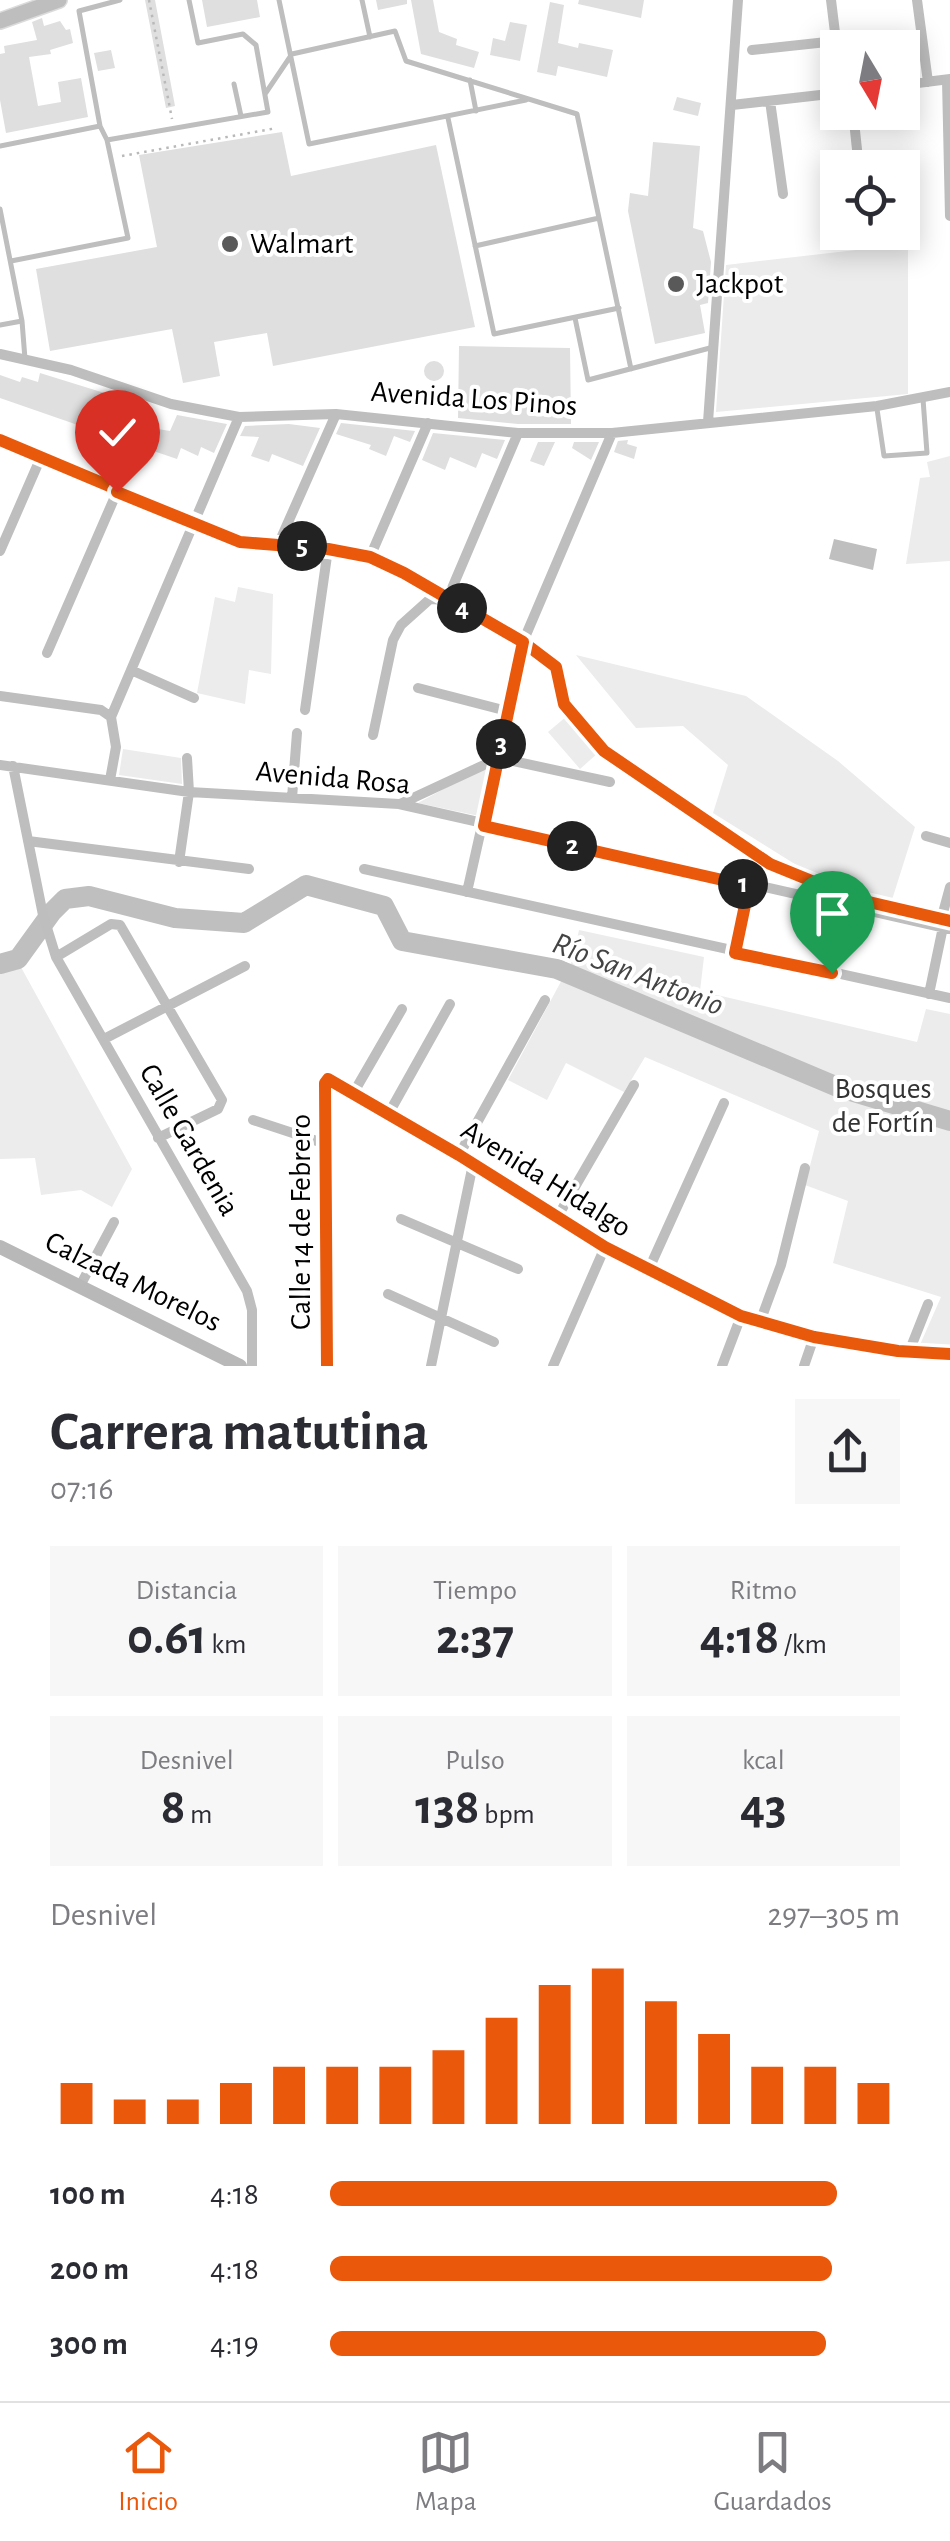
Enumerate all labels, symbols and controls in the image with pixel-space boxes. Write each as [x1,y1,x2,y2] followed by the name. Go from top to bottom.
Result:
[820,30,920,130] north arrow
[820,30,920,250] map controls
[820,150,920,250] button: locate
[250,229,354,259] place label: Walmart
[219,233,241,255] marker: Walmart
[696,269,784,299] place label: Jackpot
[665,273,687,295] marker: Jackpot
[370,377,578,421] street label: Avenida Los Pinos
[75,390,160,493] pin
[90,405,145,460] icon: check
[277,521,327,571] pin: 5
[296,532,308,560] text: 5
[437,583,487,633] pin: 4
[455,594,469,622] text: 4
[476,719,526,769] pin: 3
[495,730,507,758] text: 3
[254,756,412,800] street label: Avenida Rosa
[547,821,597,871] pin: 2
[565,832,579,860] text: 2
[718,859,768,909] pin: 1
[738,870,748,898] text: 1
[790,871,875,974] pin
[805,886,860,941] icon: arrive
[548,927,728,1021] water label: Río San Antonio
[134,1059,244,1221] street label: Calle Gardenia
[832,1074,934,1138] park label: Bosques de Fortín
[286,1114,316,1330] street label: Calle 14 de Febrero
[456,1115,636,1243] street label: Avenida Hidalgo
[40,1227,226,1337] street label: Calzada Morelos
[795,1399,900,1504] button: share
[50,1405,429,1460] text: Carrera matutina
[50,1473,114,1505] text: 07:16
[136,1577,238,1605] text: Distancia
[433,1577,517,1605] text: Tiempo
[730,1577,797,1605] text: Ritmo
[127,1613,207,1663] text: 0.61
[436,1613,514,1663] text: 2:37
[700,1613,779,1663] text: 4:18
[207,1631,246,1659] text: km
[779,1631,827,1659] text: /km
[140,1747,234,1775] text: Desnivel
[445,1747,505,1775] text: Pulso
[742,1747,785,1775] text: kcal
[161,1783,185,1833] text: 8
[415,1783,479,1833] text: 138
[740,1783,787,1833] text: 43
[185,1801,213,1829] text: m
[479,1801,535,1829] text: bpm
[50,1899,157,1931] text: Desnivel
[767,1899,900,1931] text: 297–305 m
[50,2178,126,2210] text: 100 m
[210,2178,259,2210] text: 4:18
[50,2253,129,2285] text: 200 m
[210,2253,259,2285] text: 4:18
[50,2328,128,2360] text: 300 m
[210,2328,259,2360] text: 4:19
[118,2425,178,2519] tab: Inicio
[415,2425,477,2519] tab: Mapa
[713,2425,832,2519] tab: Guardados

